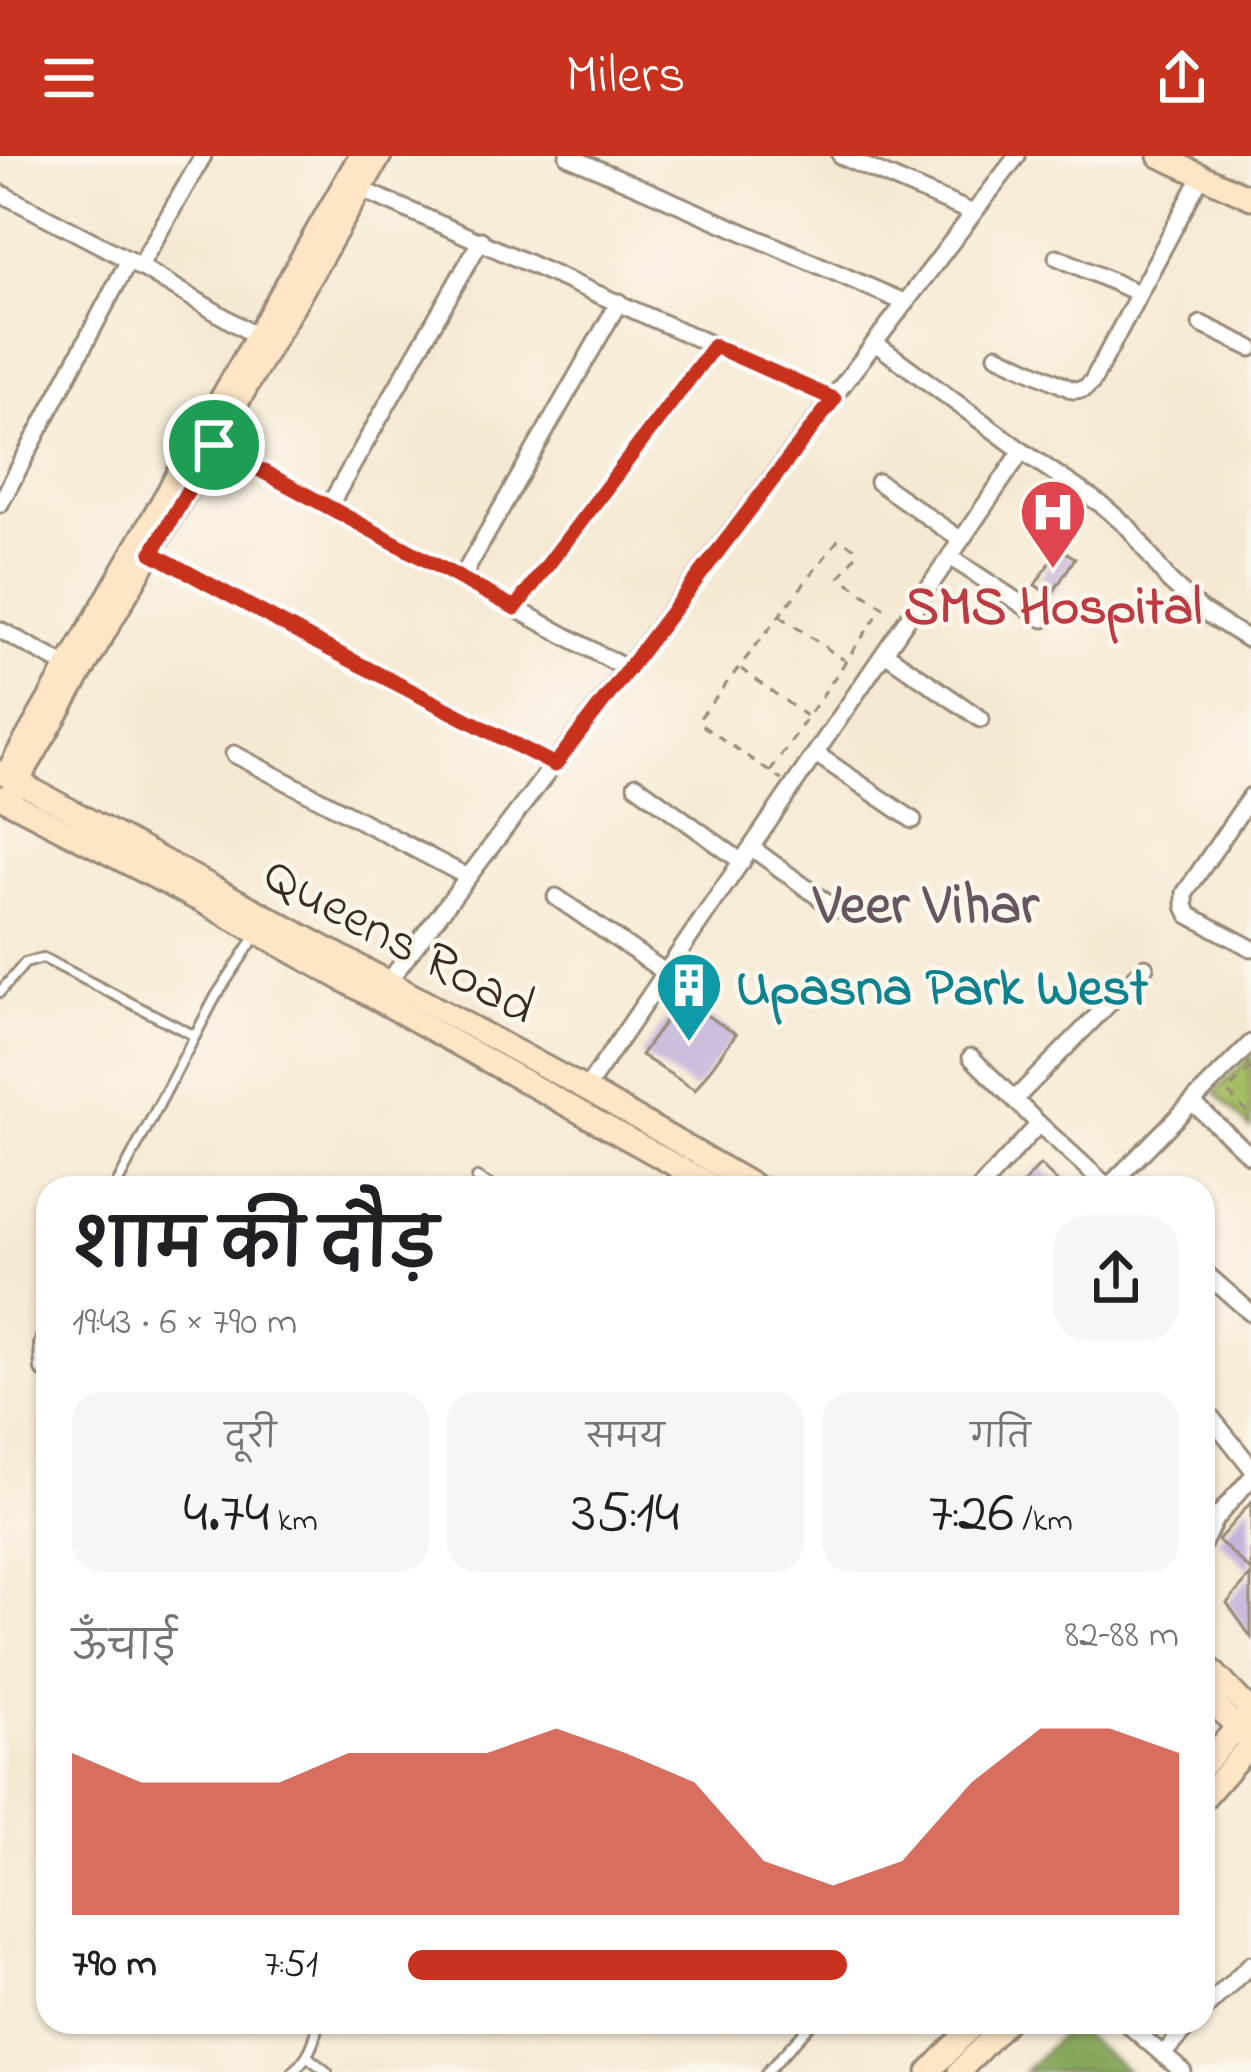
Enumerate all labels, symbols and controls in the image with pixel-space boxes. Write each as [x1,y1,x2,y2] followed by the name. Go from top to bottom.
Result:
[566,39,686,117] text: Milers
[36,45,102,111] icon: menu
[1149,45,1215,111] icon: share
[163,394,265,496] pin
[181,412,247,478] icon: arrive
[1018,477,1088,571] hospital icon: SMS Hospital
[904,571,1202,649] place label: SMS Hospital
[248,839,548,1048] street label: Queens Road
[812,867,1040,950] district label: Veer Vihar
[654,950,724,1044] building icon: Upasna Park West
[736,952,1149,1030] place label: Upasna Park West
[72,1202,438,1298] text: शाम की दौड़
[1053,1215,1179,1341] button: share
[72,1295,297,1352] text: 19:43 · 6 × 790 m
[225,1415,276,1463] text: दूरी
[586,1415,665,1463] text: समय
[970,1415,1031,1463] text: गति
[183,1472,270,1559] text: 4.74
[572,1472,680,1559] text: 35:14
[928,1472,1014,1559] text: 7:26
[270,1498,318,1546] text: km
[1014,1498,1073,1546] text: /km
[1064,1608,1179,1665] text: 82–88 m
[72,1620,177,1677] text: ऊँचाई
[72,1937,157,1994] text: 790 m
[264,1937,318,1994] text: 7:51

